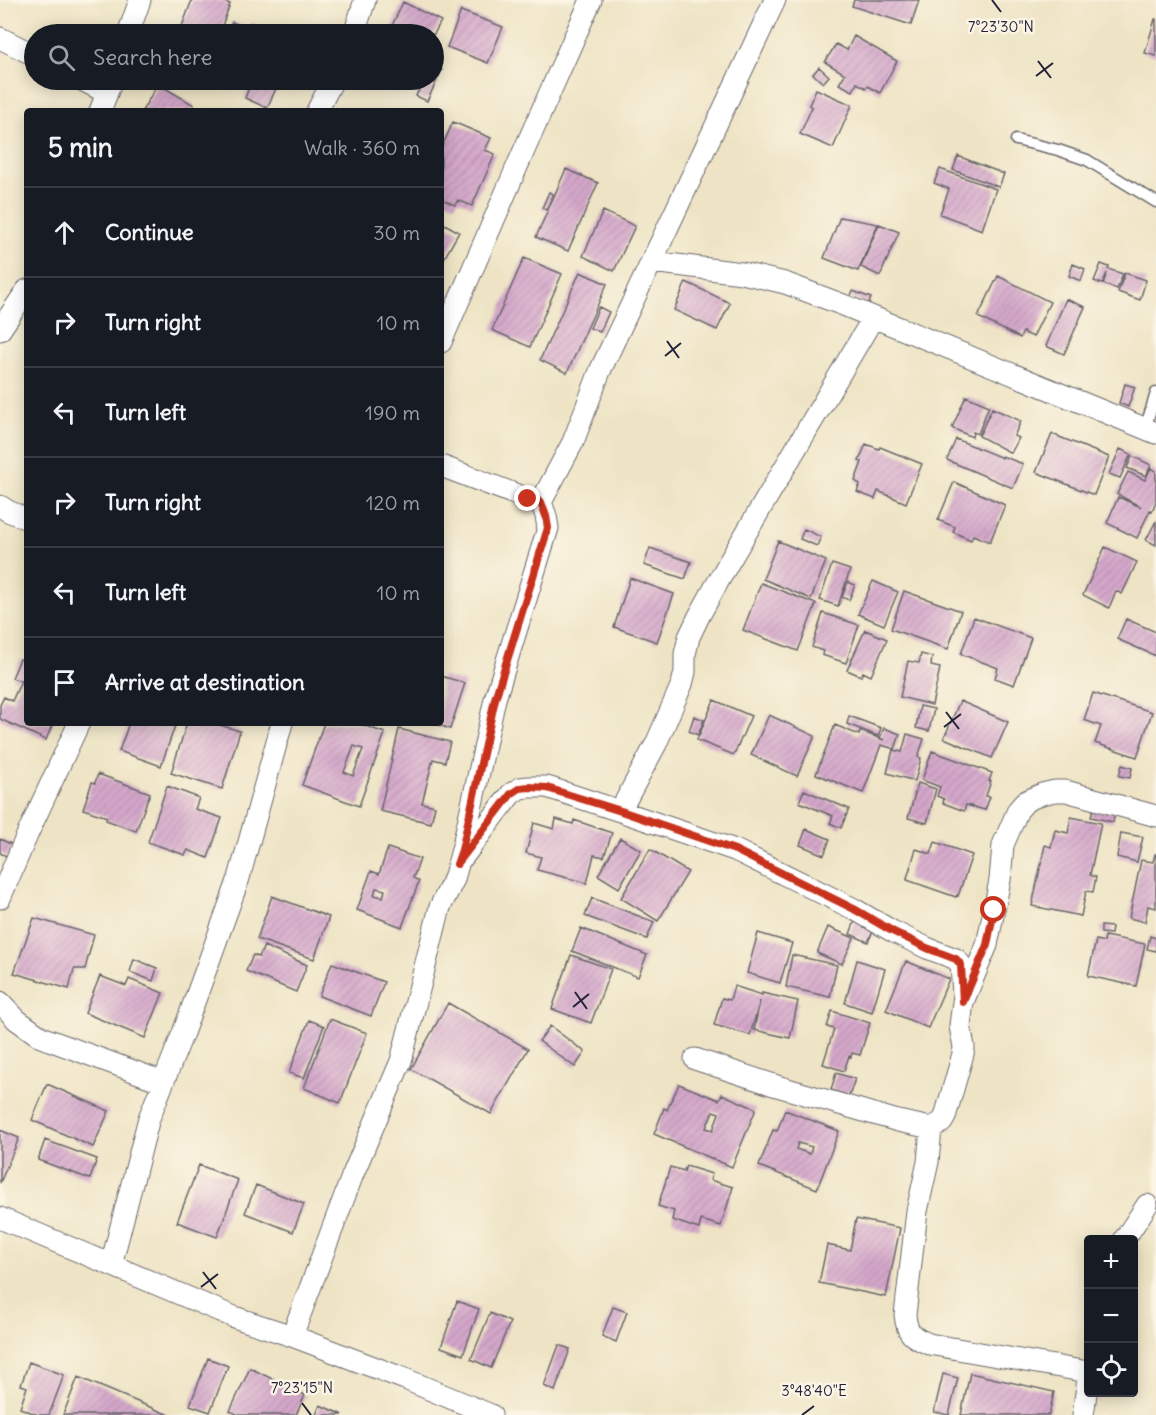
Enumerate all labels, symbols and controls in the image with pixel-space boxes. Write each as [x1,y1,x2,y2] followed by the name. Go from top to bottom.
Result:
[968,17,1034,36] text: 7°23'30"N
[24,24,444,90] search box
[45,41,78,74] icon: search
[93,43,212,71] text: Search here
[48,131,113,164] text: 5 min
[304,135,420,160] text: Walk · 360 m
[48,216,81,249] icon: ahead
[105,218,194,246] text: Continue
[373,220,420,245] text: 30 m
[48,306,81,339] icon: right
[105,308,201,336] text: Turn right
[377,310,420,335] text: 10 m
[48,396,81,429] icon: left
[105,398,186,426] text: Turn left
[365,400,420,425] text: 190 m
[514,485,540,511] route end
[48,486,81,519] icon: right
[105,488,201,516] text: Turn right
[366,490,420,515] text: 120 m
[48,576,81,609] icon: left
[105,578,186,606] text: Turn left
[377,580,420,605] text: 10 m
[48,666,81,699] icon: arrive
[105,668,305,696] text: Arrive at destination
[980,896,1006,922] route start
[1084,1235,1138,1397] map controls
[1084,1235,1138,1289] button: +
[1084,1289,1138,1343] button: −
[1084,1343,1138,1397] button: locate
[271,1378,333,1397] text: 7°23'15"N
[781,1381,847,1400] text: 3°48'40"E

